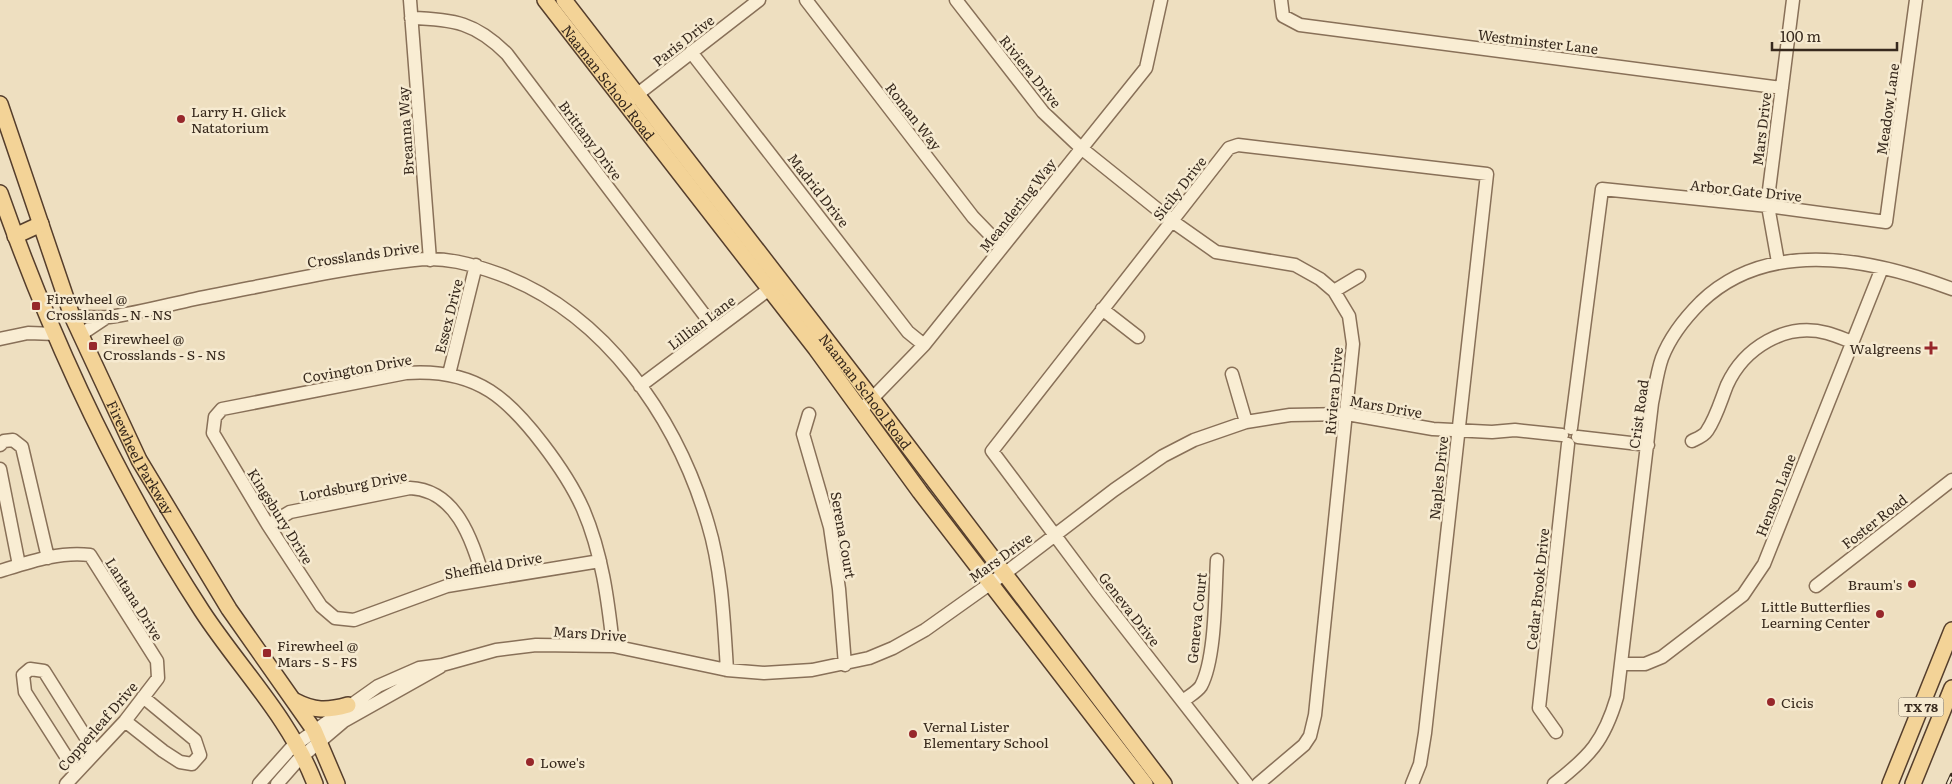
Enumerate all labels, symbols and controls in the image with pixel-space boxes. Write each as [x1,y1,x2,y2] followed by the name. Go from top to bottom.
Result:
[648,10,718,70] street label: Paris Drive
[558,20,660,144] street label: Naaman School Road
[1772,20,1897,52] scale bar
[1477,24,1599,58] street label: Westminster Lane
[1780,24,1821,47] text: 100 m
[995,30,1067,112] street label: Riviera Drive
[1871,62,1903,156] street label: Meadow Lane
[881,78,947,155] street label: Roman Way
[392,85,418,176] street label: Breanna Way
[1747,91,1775,167] street label: Mars Drive
[554,96,628,184] street label: Brittany Drive
[191,101,286,137] place label: Larry H. Glick Natatorium
[175,113,187,125] marker: Larry H. Glick Natatorium
[784,149,854,231] street label: Madrid Drive
[1148,152,1210,224] street label: Sicily Drive
[974,153,1061,256] street label: Meandering Way
[1689,174,1803,206] street label: Arbor Gate Drive
[306,236,420,272] street label: Crosslands Drive
[429,277,467,355] street label: Essex Drive
[46,288,172,324] place label: Firewheel @ Crosslands - N - NS
[663,290,739,354] street label: Lillian Lane
[30,300,42,312] marker: Firewheel @ Crosslands - N - NS
[103,328,226,364] place label: Firewheel @ Crosslands - S - NS
[815,329,917,454] street label: Naaman School Road
[1850,338,1921,358] place label: Walgreens
[87,340,99,352] marker: Firewheel @ Crosslands - S - NS
[1925,342,1937,354] marker: Walgreens
[1319,346,1347,436] street label: Riviera Drive
[301,349,413,387] street label: Covington Drive
[1623,378,1653,450] street label: Crist Road
[1348,390,1424,422] street label: Mars Drive
[102,397,180,519] street label: Firewheel Parkway
[1424,435,1452,521] street label: Naples Drive
[1750,451,1800,539] street label: Henson Lane
[243,464,319,568] street label: Kingsbury Drive
[297,465,409,505] street label: Lordsburg Drive
[1837,489,1911,553] street label: Foster Road
[827,490,862,580] street label: Serena Court
[964,527,1036,587] street label: Mars Drive
[1521,527,1553,651] street label: Cedar Brook Drive
[443,547,543,583] street label: Sheffield Drive
[101,554,169,644] street label: Lantana Drive
[1095,568,1165,650] street label: Geneva Drive
[1181,571,1211,664] street label: Geneva Court
[1848,574,1902,594] place label: Braum's
[1906,578,1918,590] marker: Braum's
[1761,596,1870,632] place label: Little Butterflies Learning Center
[1874,608,1886,620] marker: Little Butterflies Learning Center
[553,620,627,646] street label: Mars Drive
[277,635,359,671] place label: Firewheel @ Mars - S - FS
[261,647,273,659] marker: Firewheel @ Mars - S - FS
[52,677,142,775] street label: Copperleaf Drive
[1781,692,1813,712] place label: Cicis
[1765,696,1777,708] marker: Cicis
[1898,698,1944,716] road number: TX 78
[923,716,1049,752] place label: Vernal Lister Elementary School
[907,728,919,740] marker: Vernal Lister Elementary School
[540,752,585,772] place label: Lowe's
[524,756,536,768] marker: Lowe's

